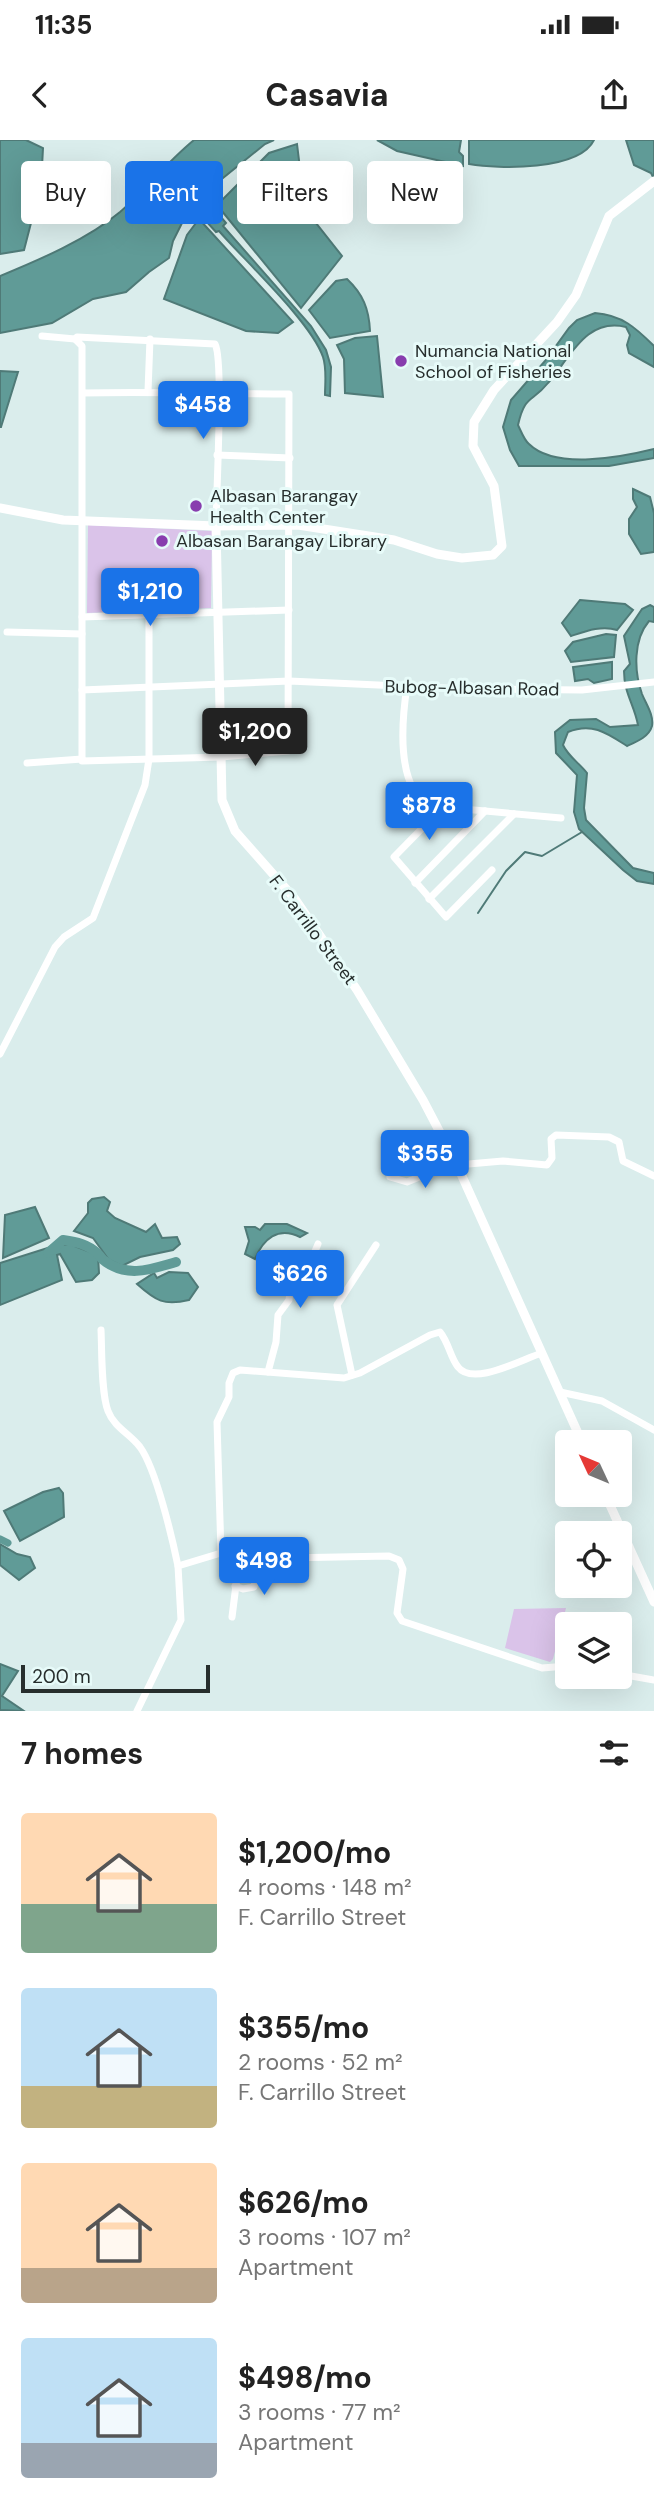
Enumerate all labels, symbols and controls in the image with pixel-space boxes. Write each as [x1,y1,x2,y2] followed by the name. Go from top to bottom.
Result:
[35,8,92,42] text: 11:35
[265,74,389,116] text: Casavia
[21,76,59,114] icon: back
[595,76,633,114] icon: share
[21,161,111,224] chip: Buy
[125,161,223,224] chip: Rent
[237,161,353,224] chip: Filters
[367,161,463,224] chip: New
[415,339,572,384] place label: Numancia National School of Fisheries
[393,353,409,369] marker: Numancia National School of Fisheries
[162,382,244,441] pin: $458
[174,389,232,419] text: $458
[210,484,358,529] place label: Albasan Barangay Health Center
[188,498,204,514] marker: Albasan Barangay Health Center
[176,529,387,553] place label: Albasan Barangay Library
[154,533,170,549] marker: Albasan Barangay Library
[93,568,207,628] pin: $1,210
[117,576,183,606] text: $1,210
[384,674,560,702] street label: Bubog-Albasan Road
[198,708,312,768] pin: $1,200
[218,716,292,746] text: $1,200
[388,782,470,842] pin: $878
[402,790,456,820] text: $878
[264,870,362,990] street label: F. Carrillo Street
[384,1130,466,1190] pin: $355
[397,1138,453,1168] text: $355
[259,1250,341,1310] pin: $626
[272,1258,328,1288] text: $626
[555,1430,632,1507] north arrow
[555,1430,632,1689] map controls
[555,1521,632,1598] button: locate
[223,1538,305,1597] pin: $498
[235,1545,293,1575] text: $498
[555,1612,632,1689] button: layers
[21,1662,210,1694] scale bar
[32,1664,91,1689] text: 200 m
[21,1734,143,1773] text: 7 homes
[595,1734,633,1772] icon: filters
[238,1833,391,1872] text: $1,200/mo
[77,1841,161,1925] icon: home
[238,1872,412,1902] text: 4 rooms · 148 m²
[238,1902,406,1932] text: F. Carrillo Street
[238,2008,369,2047] text: $355/mo
[77,2016,161,2100] icon: home
[238,2047,403,2077] text: 2 rooms · 52 m²
[238,2077,406,2107] text: F. Carrillo Street
[238,2183,369,2222] text: $626/mo
[77,2191,161,2275] icon: home
[238,2222,411,2252] text: 3 rooms · 107 m²
[238,2252,353,2282] text: Apartment
[238,2358,372,2397] text: $498/mo
[77,2366,161,2450] icon: home
[238,2397,401,2427] text: 3 rooms · 77 m²
[238,2427,353,2457] text: Apartment

